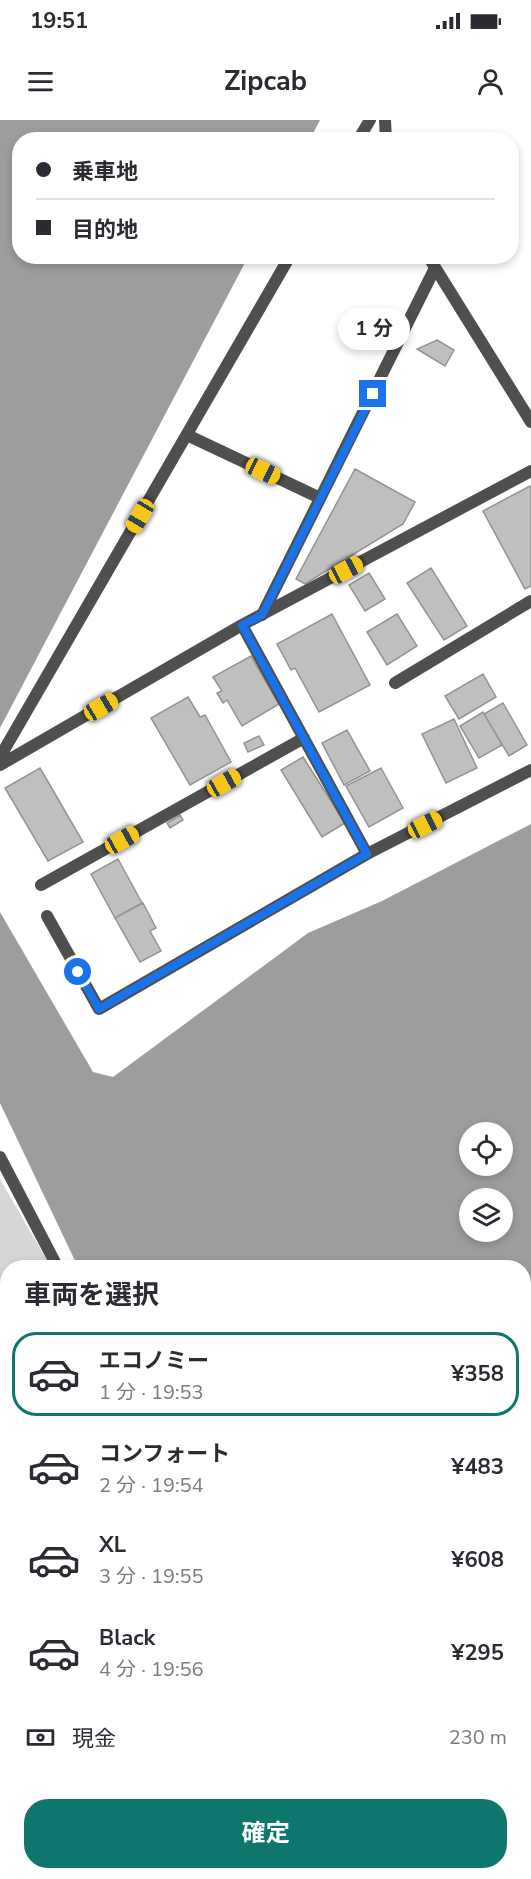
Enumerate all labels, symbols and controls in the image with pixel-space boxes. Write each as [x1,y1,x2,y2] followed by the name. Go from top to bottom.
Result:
[30,6,88,36] text: 19:51
[224,63,307,100] text: Zipcab
[24,65,57,98] icon: menu
[474,65,507,98] icon: person
[72,157,138,187] text: 乗車地
[72,215,138,245] text: 目的地
[337,307,409,349] callout: 1 分
[355,315,393,342] text: 1 分
[359,380,386,407] route end
[243,455,283,487] car
[123,496,157,536] car
[326,554,366,586] car
[81,690,121,724] car
[204,766,244,800] car
[405,809,445,841] car
[102,823,142,857] car
[64,958,91,985] route start
[459,1122,513,1242] map controls
[459,1122,513,1176] button: locate
[459,1188,513,1242] button: layers
[24,1277,159,1314] text: 車両を選択
[99,1346,209,1376] text: エコノミー
[27,1347,81,1401] icon: car
[451,1359,504,1389] text: ¥358
[99,1379,204,1406] text: 1 分 · 19:53
[99,1439,230,1469] text: コンフォート
[27,1440,81,1494] icon: car
[451,1452,504,1482] text: ¥483
[99,1472,204,1499] text: 2 分 · 19:54
[99,1530,126,1560] text: XL
[27,1533,81,1587] icon: car
[451,1545,504,1575] text: ¥608
[99,1563,204,1590] text: 3 分 · 19:55
[99,1623,155,1653] text: Black
[27,1626,81,1680] icon: car
[451,1638,504,1668] text: ¥295
[99,1656,204,1683] text: 4 分 · 19:56
[24,1721,57,1754] icon: cash
[72,1724,116,1754] text: 現金
[449,1724,507,1751] text: 230 m
[24,1799,507,1868] button: 確定

